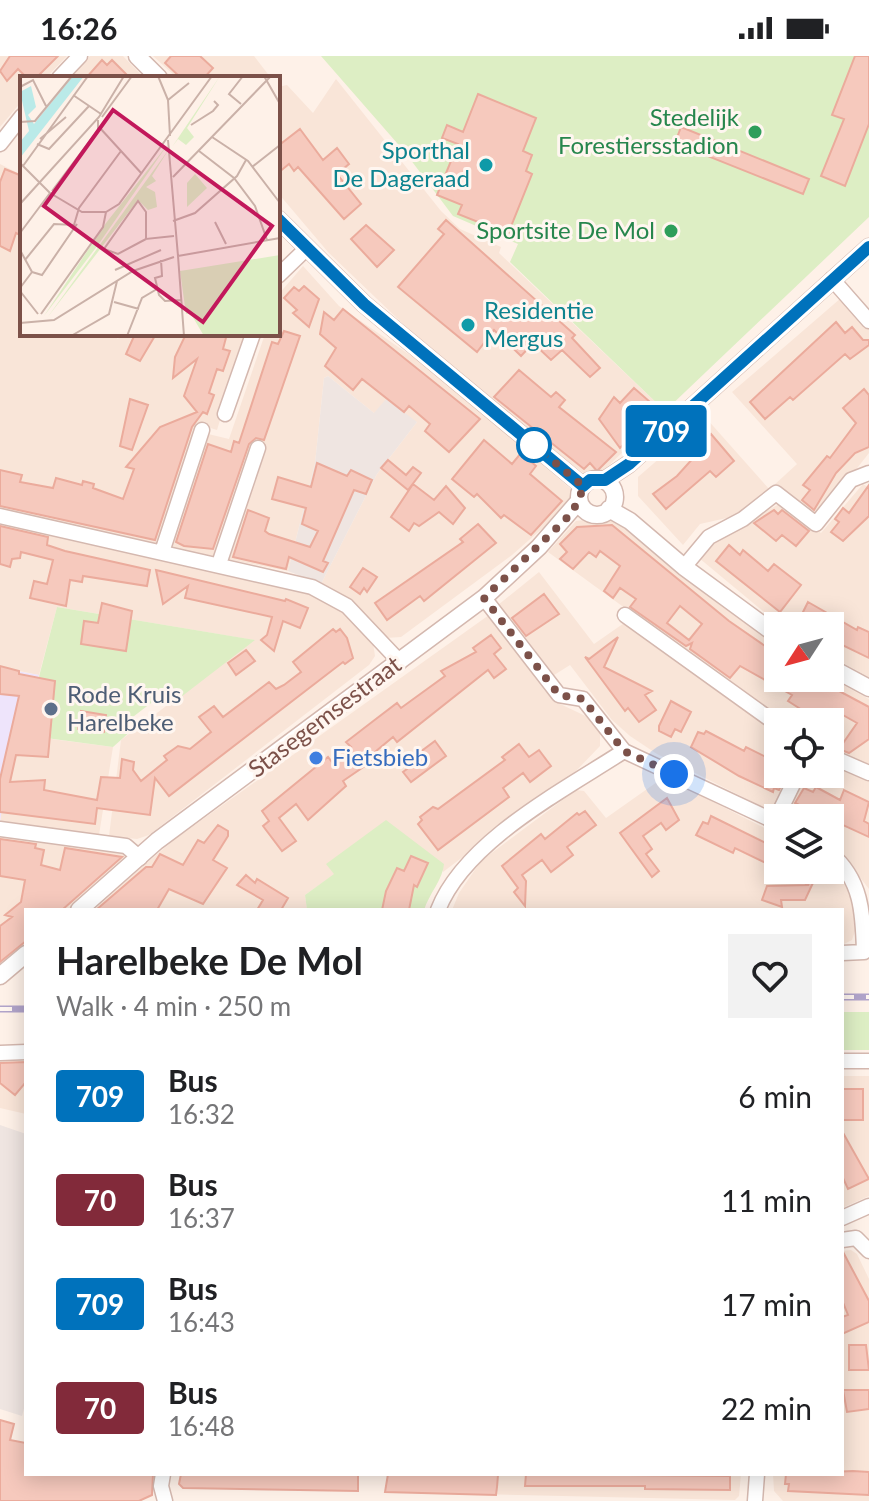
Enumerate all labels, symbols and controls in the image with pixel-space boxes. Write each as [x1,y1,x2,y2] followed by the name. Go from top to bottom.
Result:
[40,10,117,46] text: 16:26
[20,76,280,336] inset map
[558,102,740,159] place label: Stedelijk Forestiersstadion
[746,123,764,141] marker: Stedelijk Forestiersstadion
[332,135,470,192] place label: Sporthal De Dageraad
[477,156,495,174] marker: Sporthal De Dageraad
[476,215,655,244] place label: Sportsite De Mol
[662,222,680,240] marker: Sportsite De Mol
[484,295,594,352] place label: Residentie Mergus
[459,316,477,334] marker: Residentie Mergus
[620,405,712,457] line badge: 709
[642,414,690,448] text: 709
[517,428,551,462] unlabelled marker
[764,612,844,692] north arrow
[764,612,844,884] map controls
[242,649,406,783] street label: Stasegemsestraat
[67,679,181,736] place label: Rode Kruis Harelbeke
[42,700,60,718] marker: Rode Kruis Harelbeke
[764,708,844,788] button: locate
[332,742,428,771] place label: Fietsbieb
[307,749,325,767] marker: Fietsbieb
[654,754,694,794] your location
[764,804,844,884] button: layers
[728,934,812,1018] button: heart
[56,937,363,983] text: Harelbeke De Mol
[56,990,291,1022] text: Walk · 4 min · 250 m
[168,1062,218,1098] text: Bus
[738,1078,812,1114] text: 6 min
[76,1079,124,1113] text: 709
[168,1098,235,1130] text: 16:32
[168,1166,218,1202] text: Bus
[721,1182,812,1218] text: 11 min
[84,1183,116,1217] text: 70
[168,1202,235,1234] text: 16:37
[168,1270,218,1306] text: Bus
[721,1286,812,1322] text: 17 min
[76,1287,124,1321] text: 709
[168,1306,235,1338] text: 16:43
[168,1374,218,1410] text: Bus
[721,1390,812,1426] text: 22 min
[84,1391,116,1425] text: 70
[168,1410,235,1442] text: 16:48

